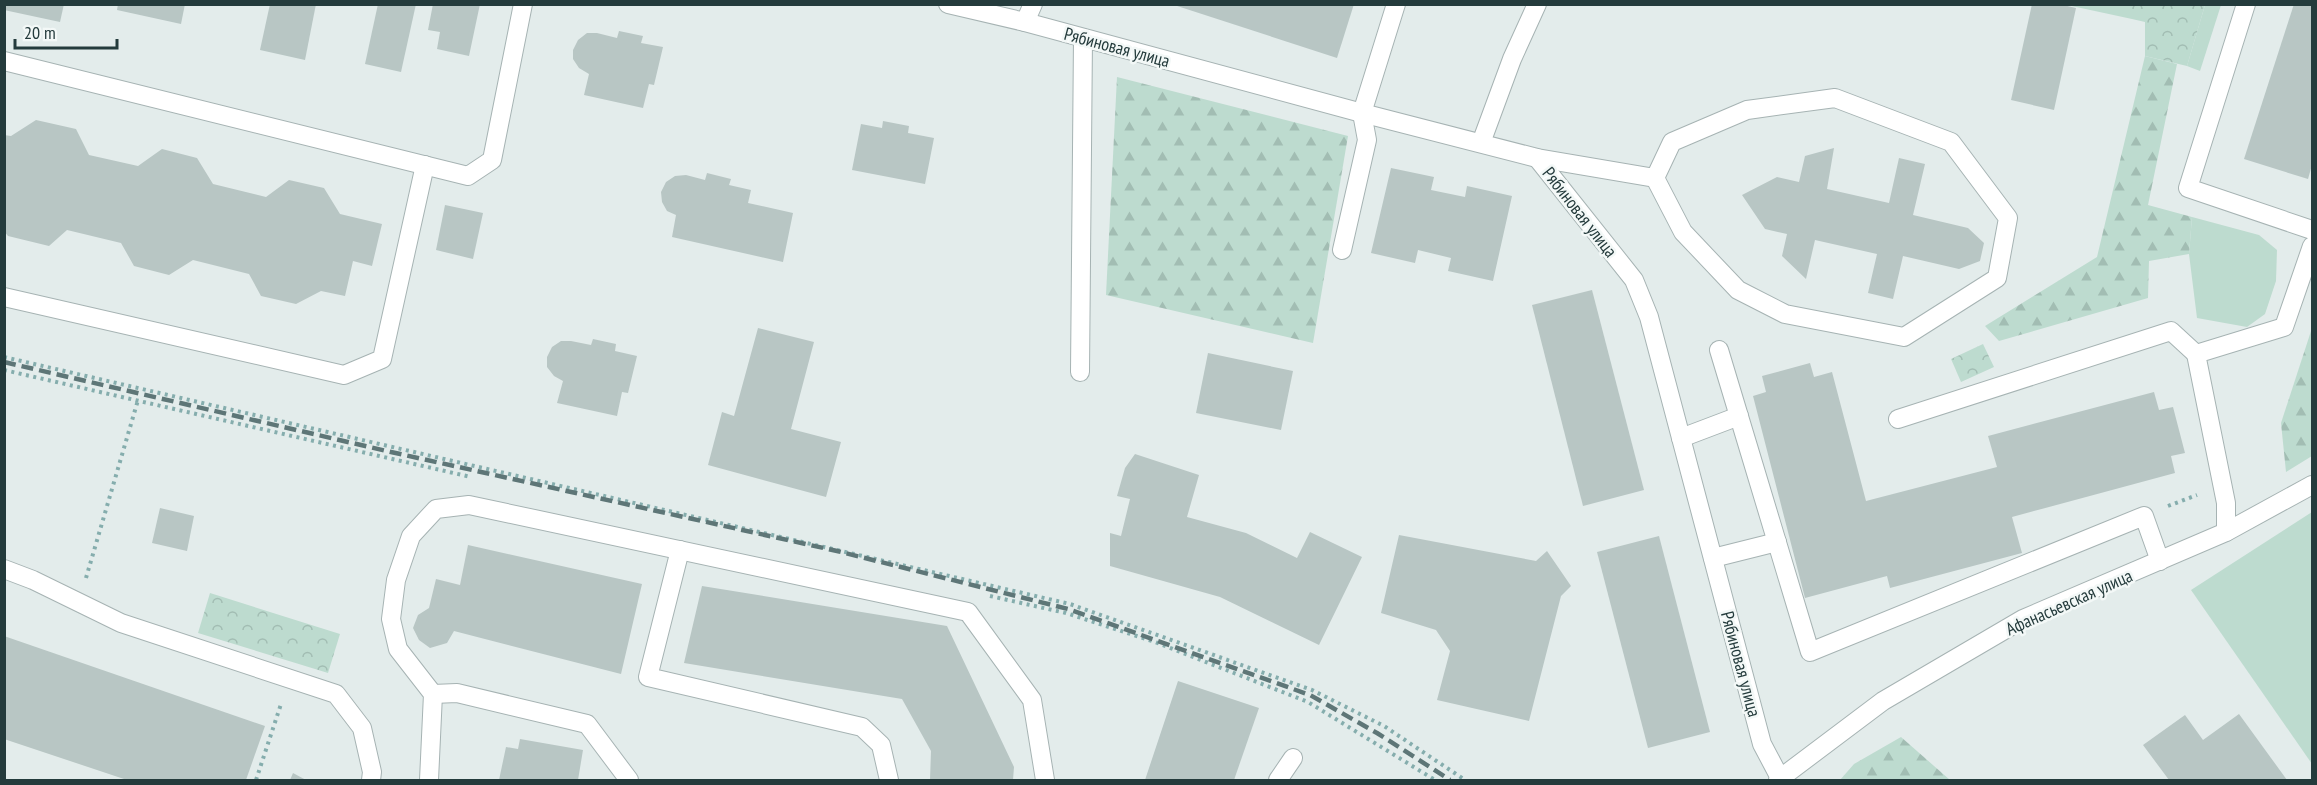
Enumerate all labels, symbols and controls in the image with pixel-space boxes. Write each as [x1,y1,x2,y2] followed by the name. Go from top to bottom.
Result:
[15,12,117,50] scale bar
[24,21,56,44] text: 20 m
[1062,22,1172,72] street label: Рябиновая улица
[1538,162,1622,262] street label: Рябиновая улица
[2002,564,2136,640] street label: Афанасьевская улица
[1716,609,1766,719] street label: Рябиновая улица

